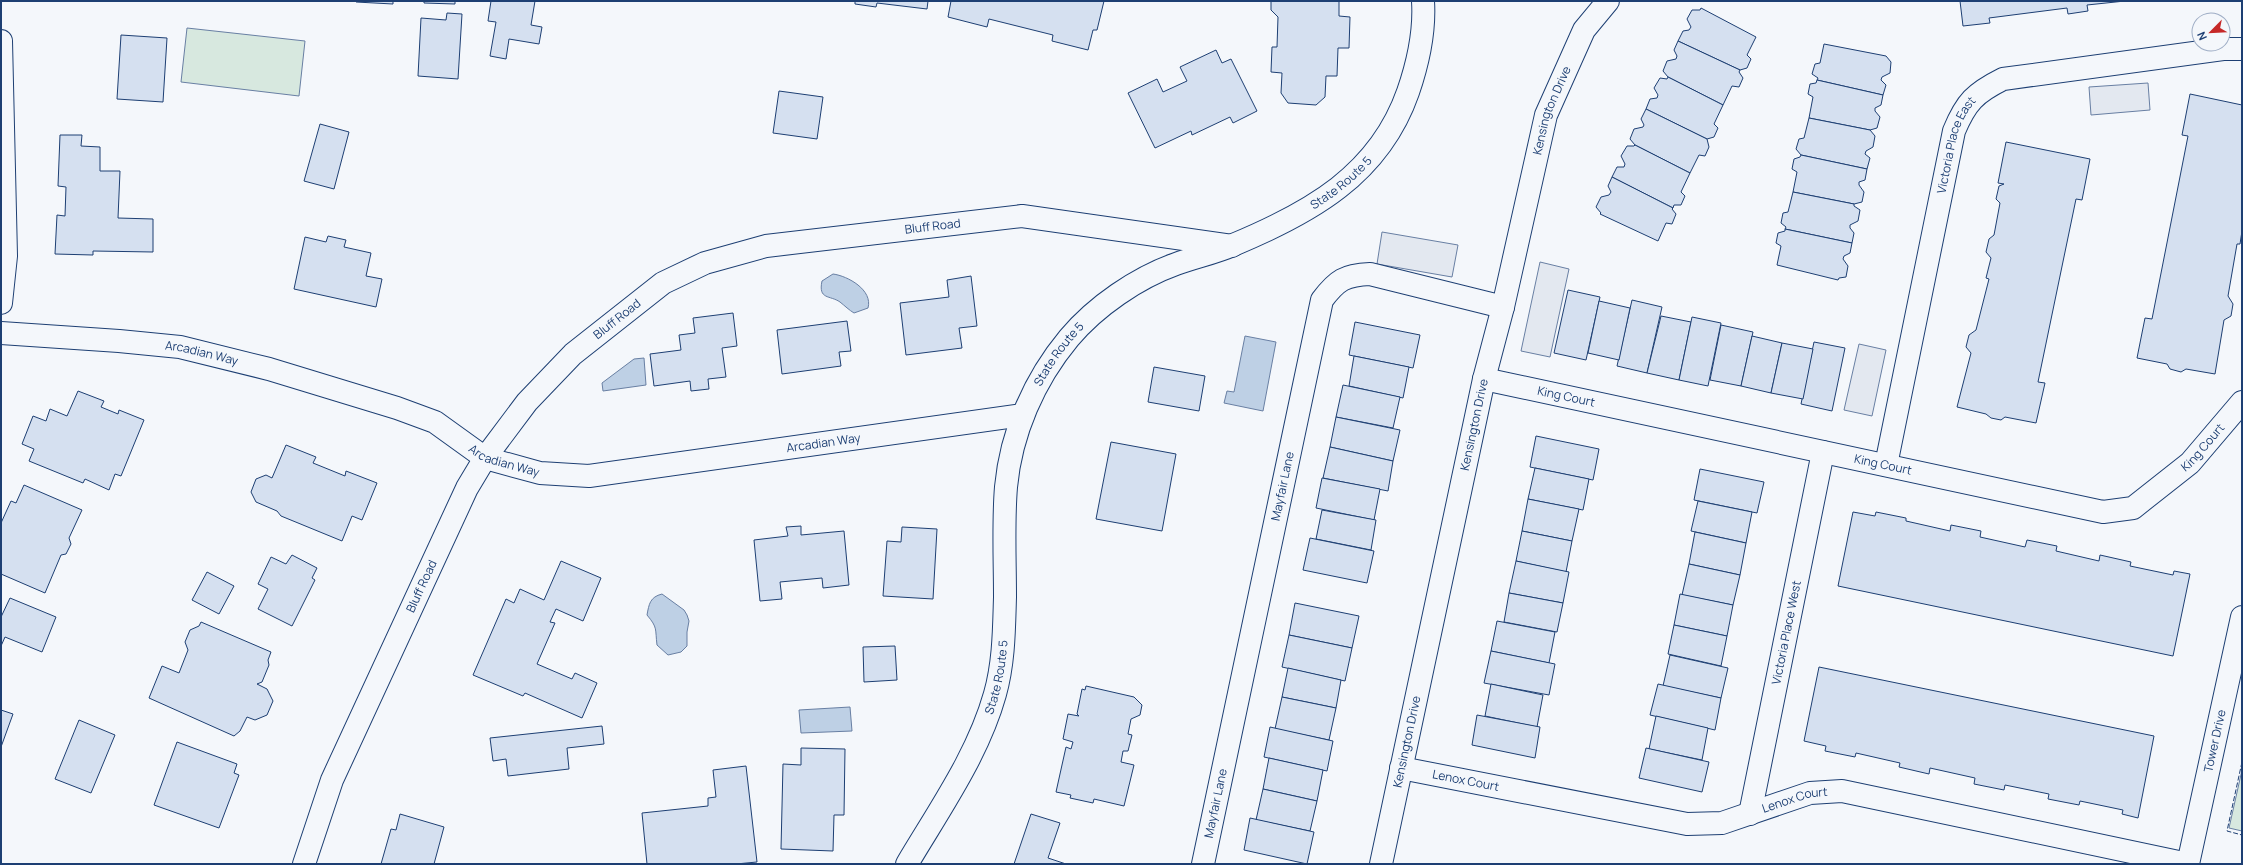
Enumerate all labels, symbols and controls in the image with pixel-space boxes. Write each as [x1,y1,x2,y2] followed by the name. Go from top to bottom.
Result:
[2191,12,2231,52] north arrow
[2193,30,2210,43] text: N
[1528,63,1575,156] street label: Kensington Drive
[1932,92,1979,195] street label: Victoria Place East
[1307,152,1376,213] street label: State Route 5
[904,214,961,238] street label: Bluff Road
[590,295,644,343] street label: Bluff Road
[1029,318,1088,389] street label: State Route 5
[164,337,241,369] street label: Arcadian Way
[1456,377,1492,472] street label: Kensington Drive
[1536,382,1597,411] street label: King Court
[2177,420,2228,475] street label: King Court
[785,429,862,456] street label: Arcadian Way
[465,440,542,481] street label: Arcadian Way
[1267,450,1298,522] street label: Mayfair Lane
[1853,450,1914,479] street label: King Court
[402,557,441,615] street label: Bluff Road
[1767,579,1805,686] street label: Victoria Place West
[980,639,1011,717] street label: State Route 5
[1388,694,1424,789] street label: Kensington Drive
[2199,708,2230,774] street label: Tower Drive
[1431,765,1501,795] street label: Lenox Court
[1200,767,1231,839] street label: Mayfair Lane
[1759,783,1828,817] street label: Lenox Court

